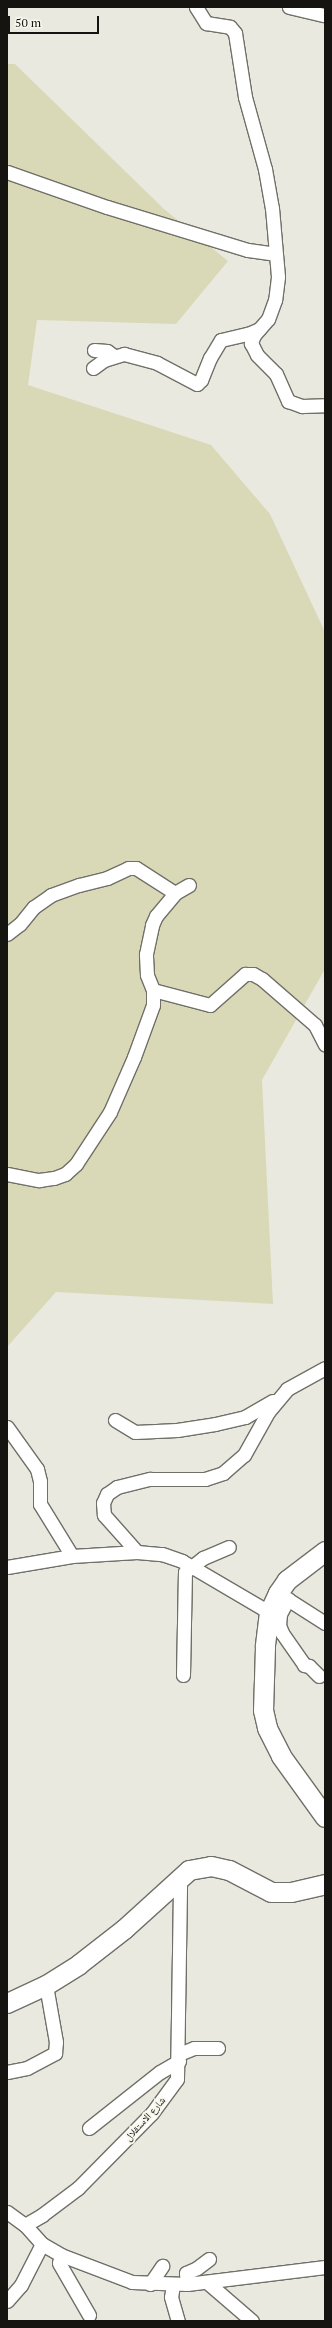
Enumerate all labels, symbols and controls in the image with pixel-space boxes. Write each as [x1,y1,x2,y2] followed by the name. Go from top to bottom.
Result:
[10,8,101,34] scale bar
[15,15,41,30] text: 50 m
[122,2095,168,2143] street label: شارع الاستقلال

